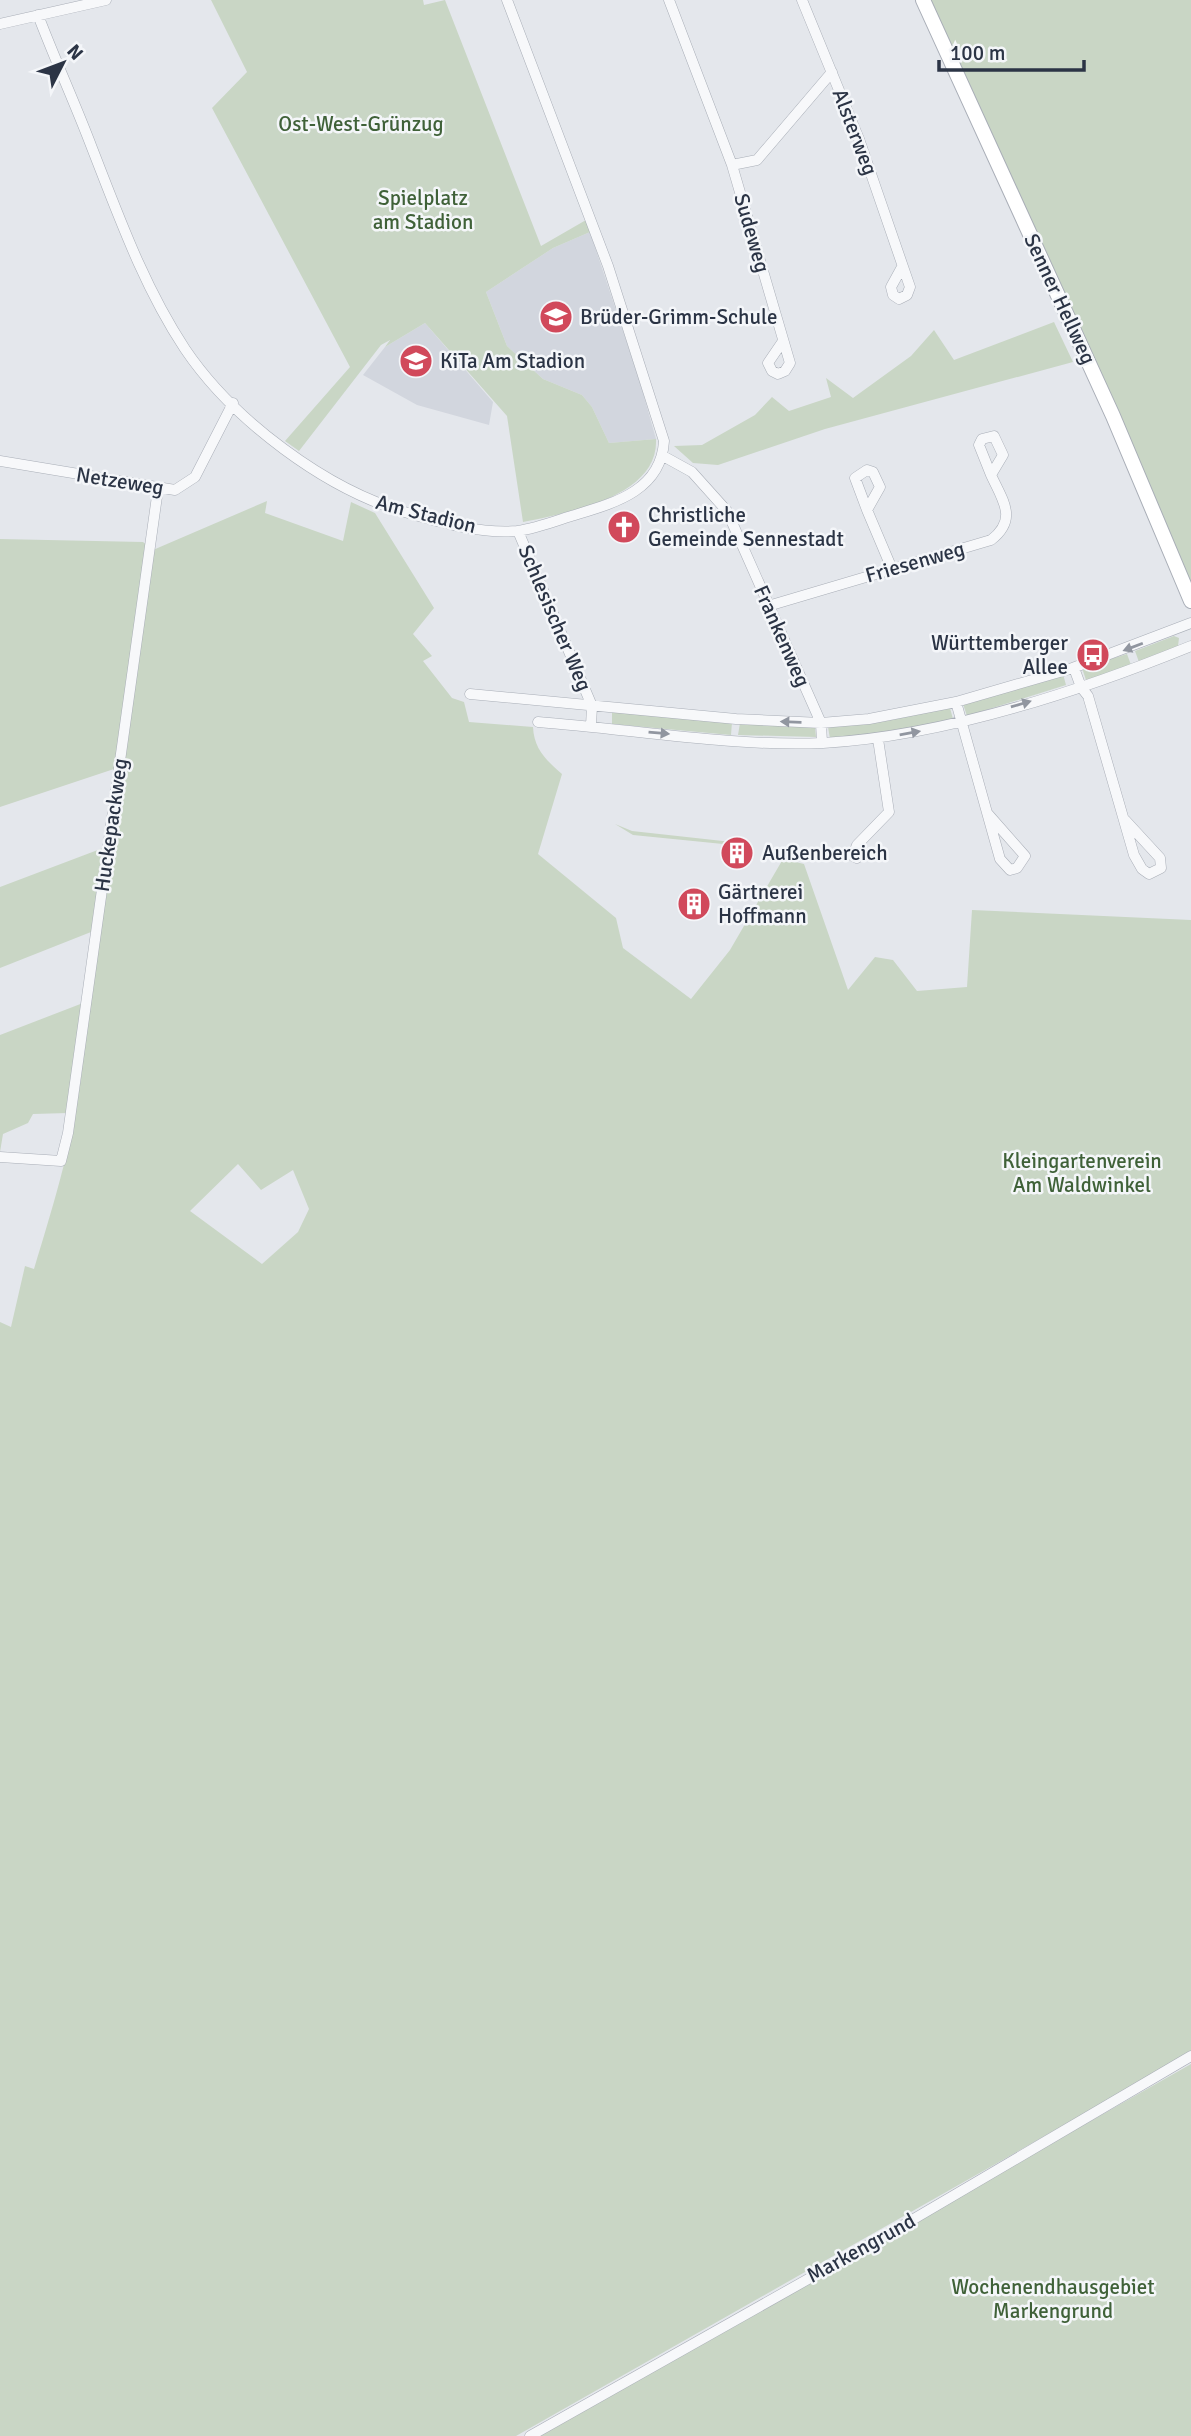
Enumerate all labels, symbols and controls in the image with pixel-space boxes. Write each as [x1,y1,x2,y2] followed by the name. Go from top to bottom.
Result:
[28,28,98,98] north arrow
[939,28,1084,72] scale bar
[62,39,88,65] text: N
[950,40,1005,66] text: 100 m
[827,85,883,179] street label: Alsterweg
[278,111,444,137] park label: Ost-West-Grünzug
[373,185,473,235] park label: Spielplatz am Stadion
[728,190,776,276] street label: Sudeweg
[1018,230,1102,368] street label: Senner Hellweg
[537,298,575,336] school or university icon: Brüder-Grimm-Schule
[580,304,777,330] place label: Brüder-Grimm-Schule
[397,342,435,380] school or university icon: KiTa Am Stadion
[440,348,585,374] place label: KiTa Am Stadion
[74,461,166,501] street label: Netzeweg
[373,489,479,539] street label: Am Stadion
[648,502,844,552] place label: Christliche Gemeinde Sennestadt
[605,508,643,546] church icon: Christliche Gemeinde Sennestadt
[862,535,968,589] street label: Friesenweg
[512,541,598,695] street label: Schlesischer Weg
[748,581,816,691] street label: Frankenweg
[931,630,1068,680] place label: Württemberger Allee
[1074,636,1112,674] bus stop icon: Württemberger Allee
[1123,642,1144,653] one-way arrow
[1011,698,1032,708] one-way arrow
[780,716,802,728] one-way arrow
[648,727,670,738] one-way arrow
[899,727,921,738] one-way arrow
[89,756,133,894] street label: Huckepackweg
[718,834,756,872] building icon: Außenbereich
[762,840,888,866] place label: Außenbereich
[718,879,807,929] place label: Gärtnerei Hoffmann
[675,885,713,923] building icon: Gärtnerei Hoffmann
[1002,1148,1162,1198] park label: Kleingartenverein Am Waldwinkel
[802,2207,920,2289] street label: Markengrund
[951,2274,1155,2324] park label: Wochenendhausgebiet Markengrund

